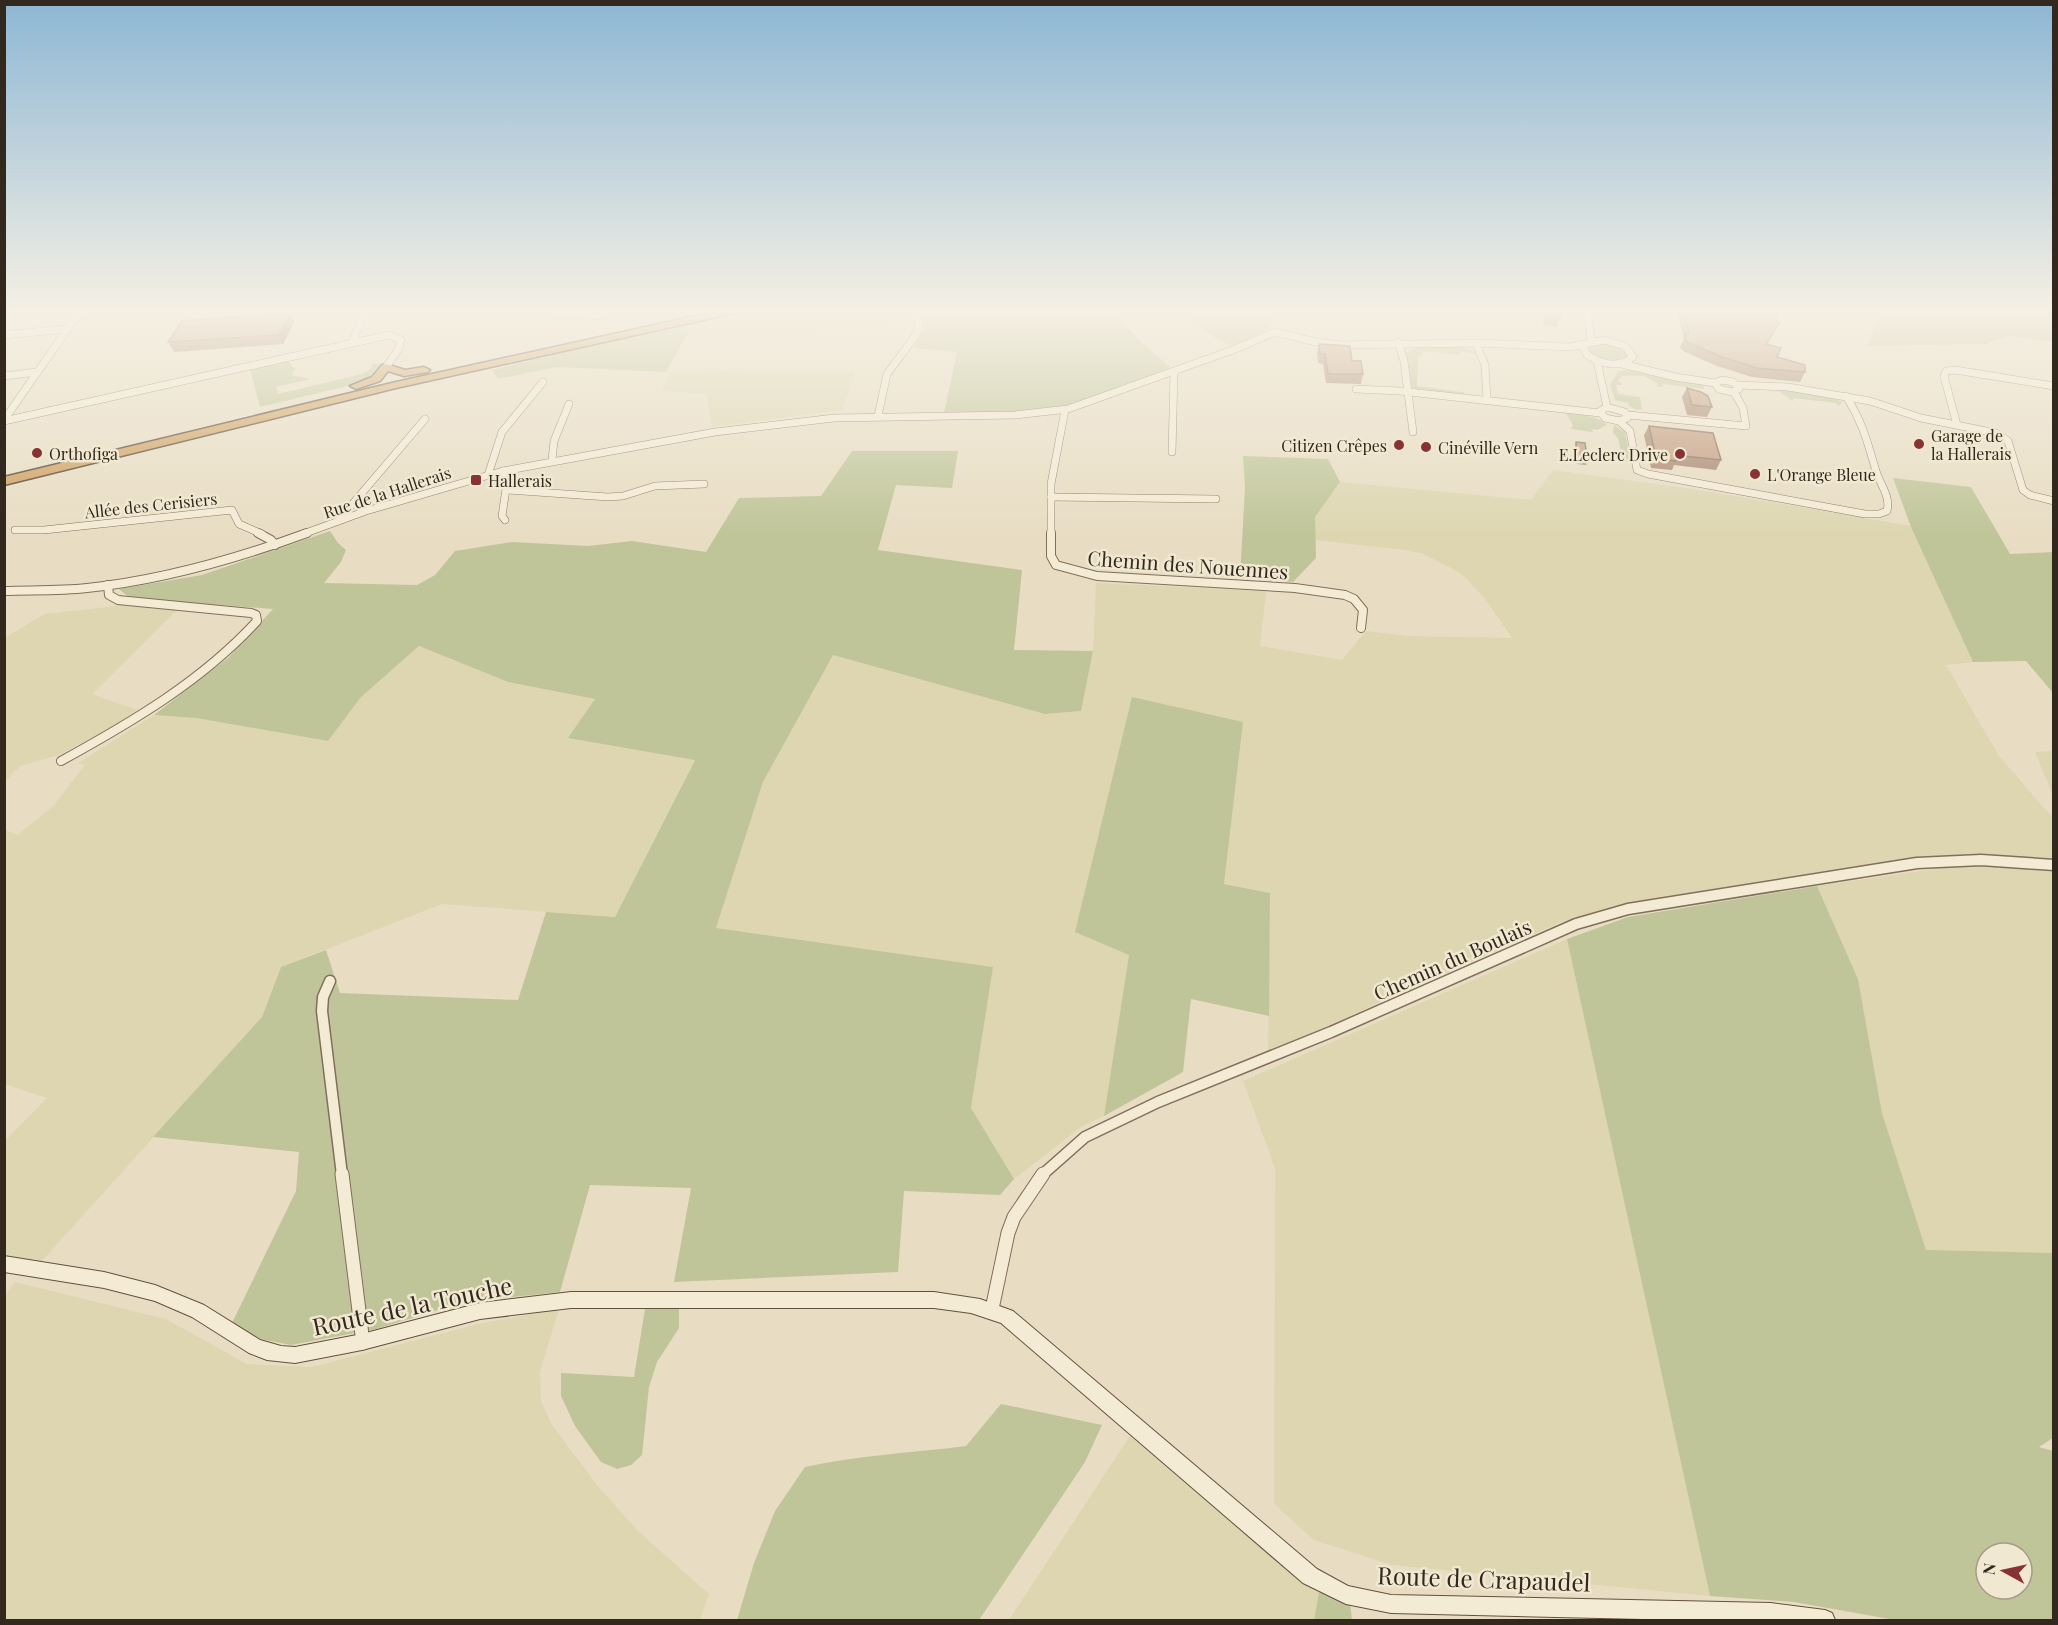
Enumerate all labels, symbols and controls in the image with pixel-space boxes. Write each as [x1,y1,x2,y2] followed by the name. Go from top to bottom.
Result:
[1931,425,2011,464] place label: Garage de la Hallerais
[1281,435,1387,456] place label: Citizen Crêpes
[1438,437,1539,458] place label: Cinéville Vern
[1912,437,1926,451] marker: Garage de la Hallerais
[1392,438,1406,452] marker: Citizen Crêpes
[1419,440,1433,454] marker: Cinéville Vern
[49,443,118,464] place label: Orthofiga
[1559,444,1668,465] place label: E.Leclerc Drive
[30,446,44,460] marker: Orthofiga
[1673,447,1687,461] marker: E.Leclerc Drive
[321,461,453,523] street label: Rue de la Hallerais
[1767,464,1876,485] place label: L'Orange Bleue
[1748,467,1762,481] marker: L'Orange Bleue
[488,470,552,491] place label: Hallerais
[469,473,483,487] marker: Hallerais
[83,488,218,522] street label: Allée des Cerisiers
[1087,544,1289,584] street label: Chemin des Nouennes
[1369,912,1535,1006] street label: Chemin du Boulais
[309,1268,515,1342] street label: Route de la Touche
[1974,1541,2034,1601] north arrow
[1377,1558,1591,1598] street label: Route de Crapaudel
[1977,1561,2000,1576] text: N

